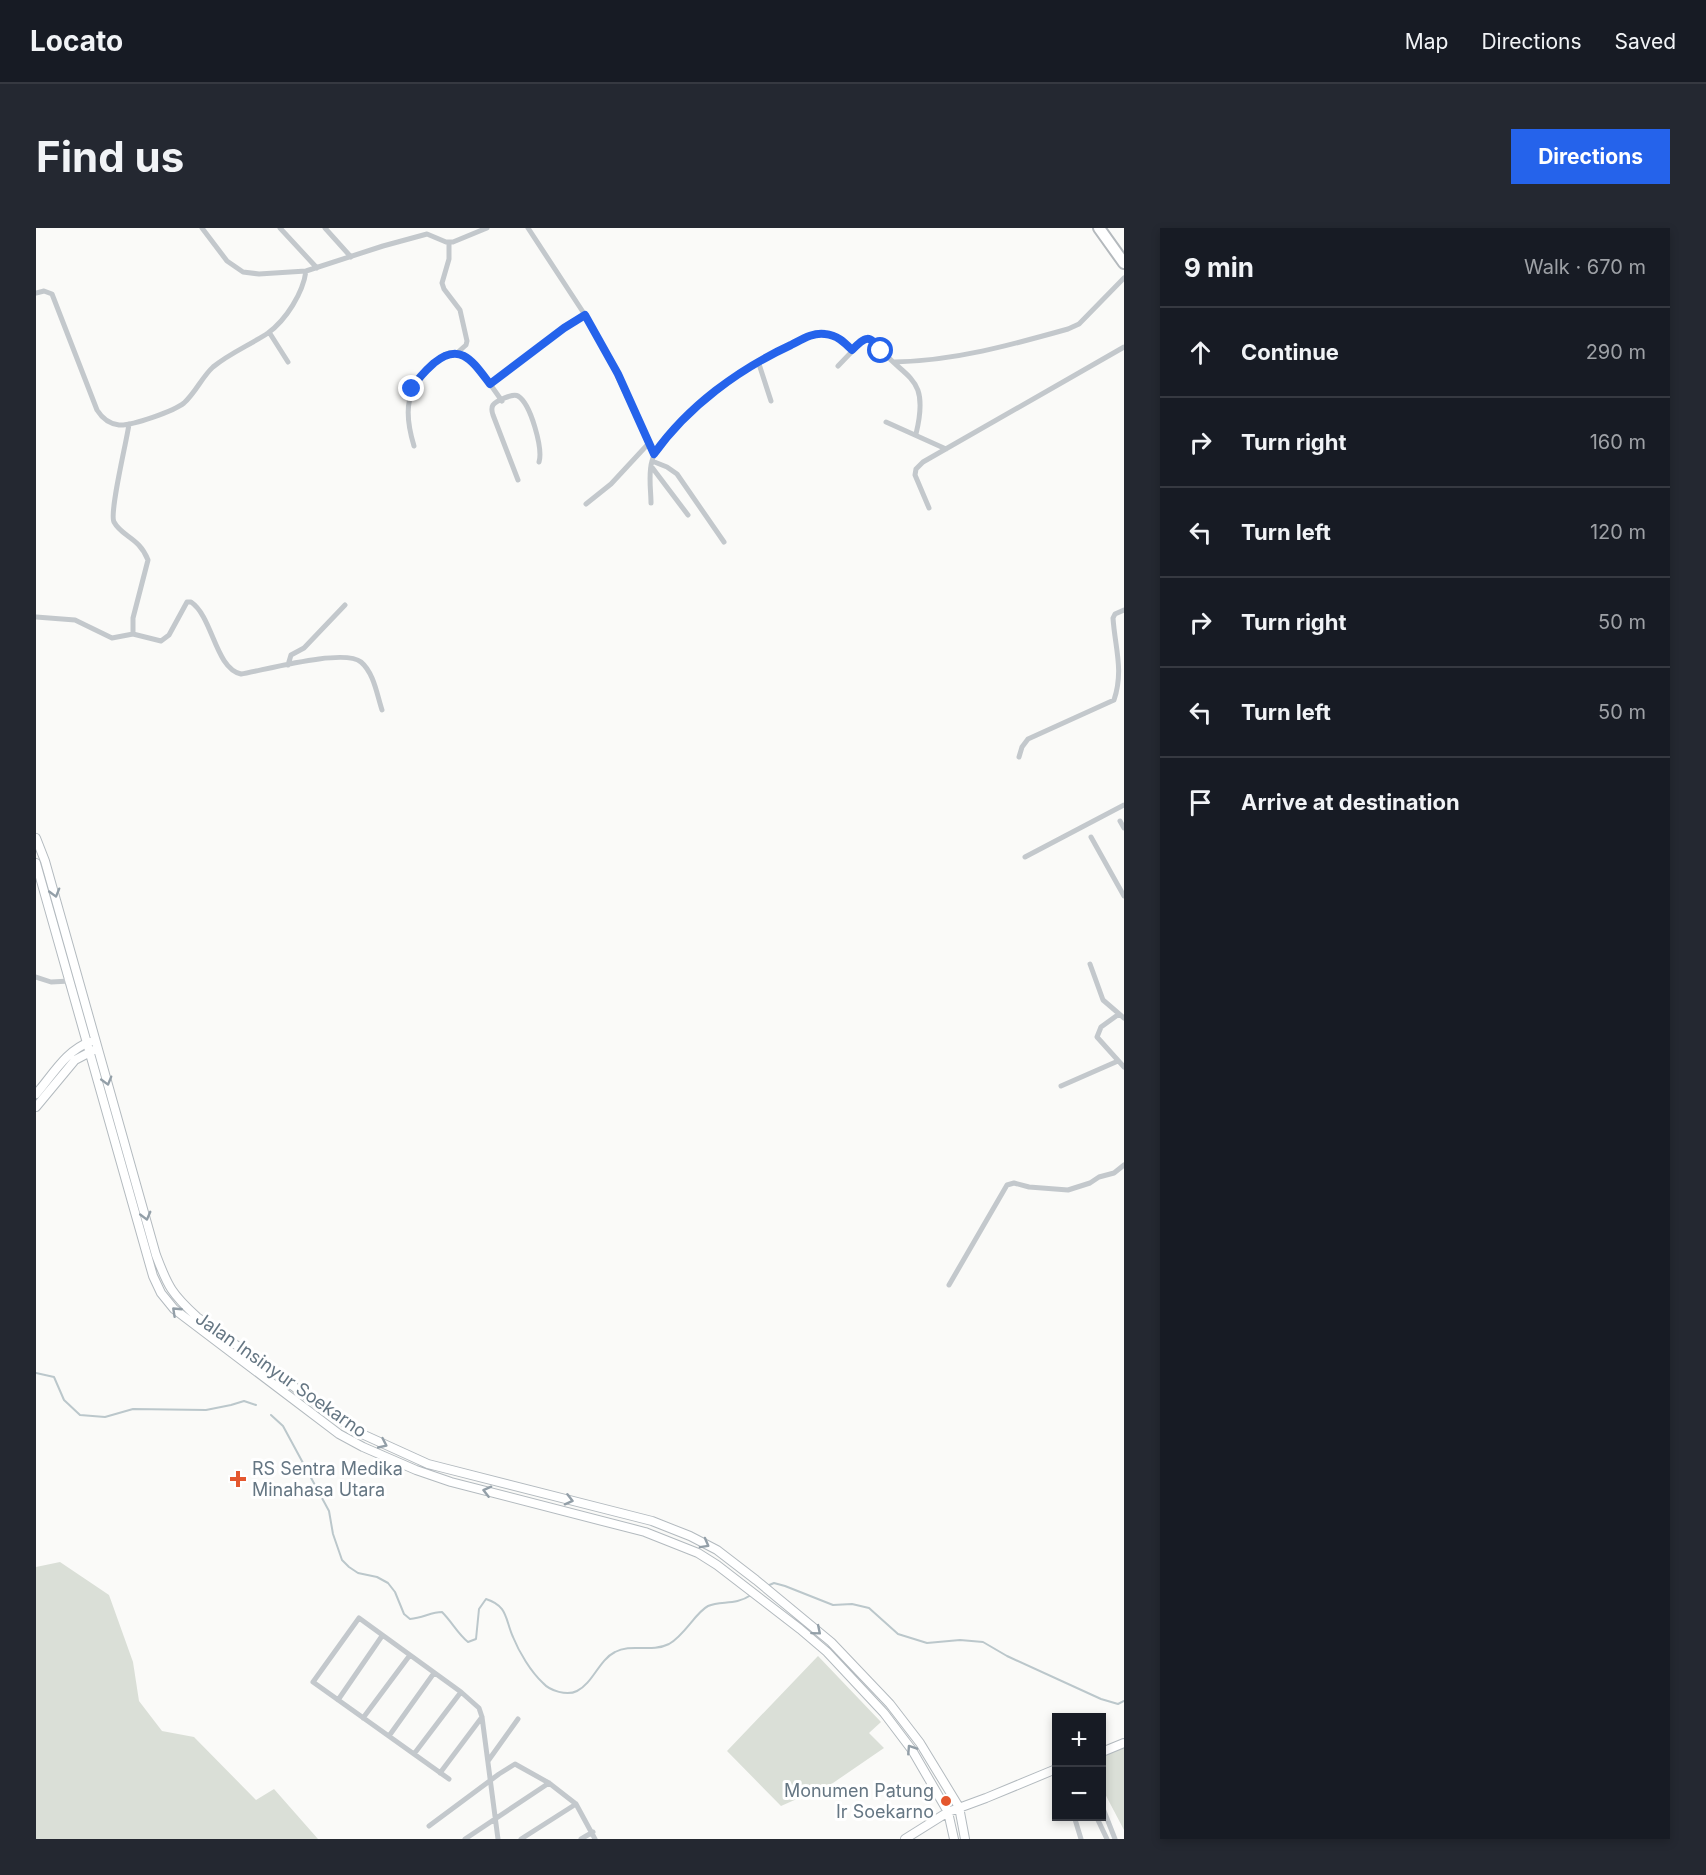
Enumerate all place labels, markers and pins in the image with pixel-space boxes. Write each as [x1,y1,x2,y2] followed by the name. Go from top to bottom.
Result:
[252,1458,403,1500] place label: RS Sentra Medika Minahasa Utara
[229,1470,247,1488] marker: RS Sentra Medika Minahasa Utara
[784,1780,934,1822] place label: Monumen Patung Ir Soekarno
[939,1794,953,1808] marker: Monumen Patung Ir Soekarno

